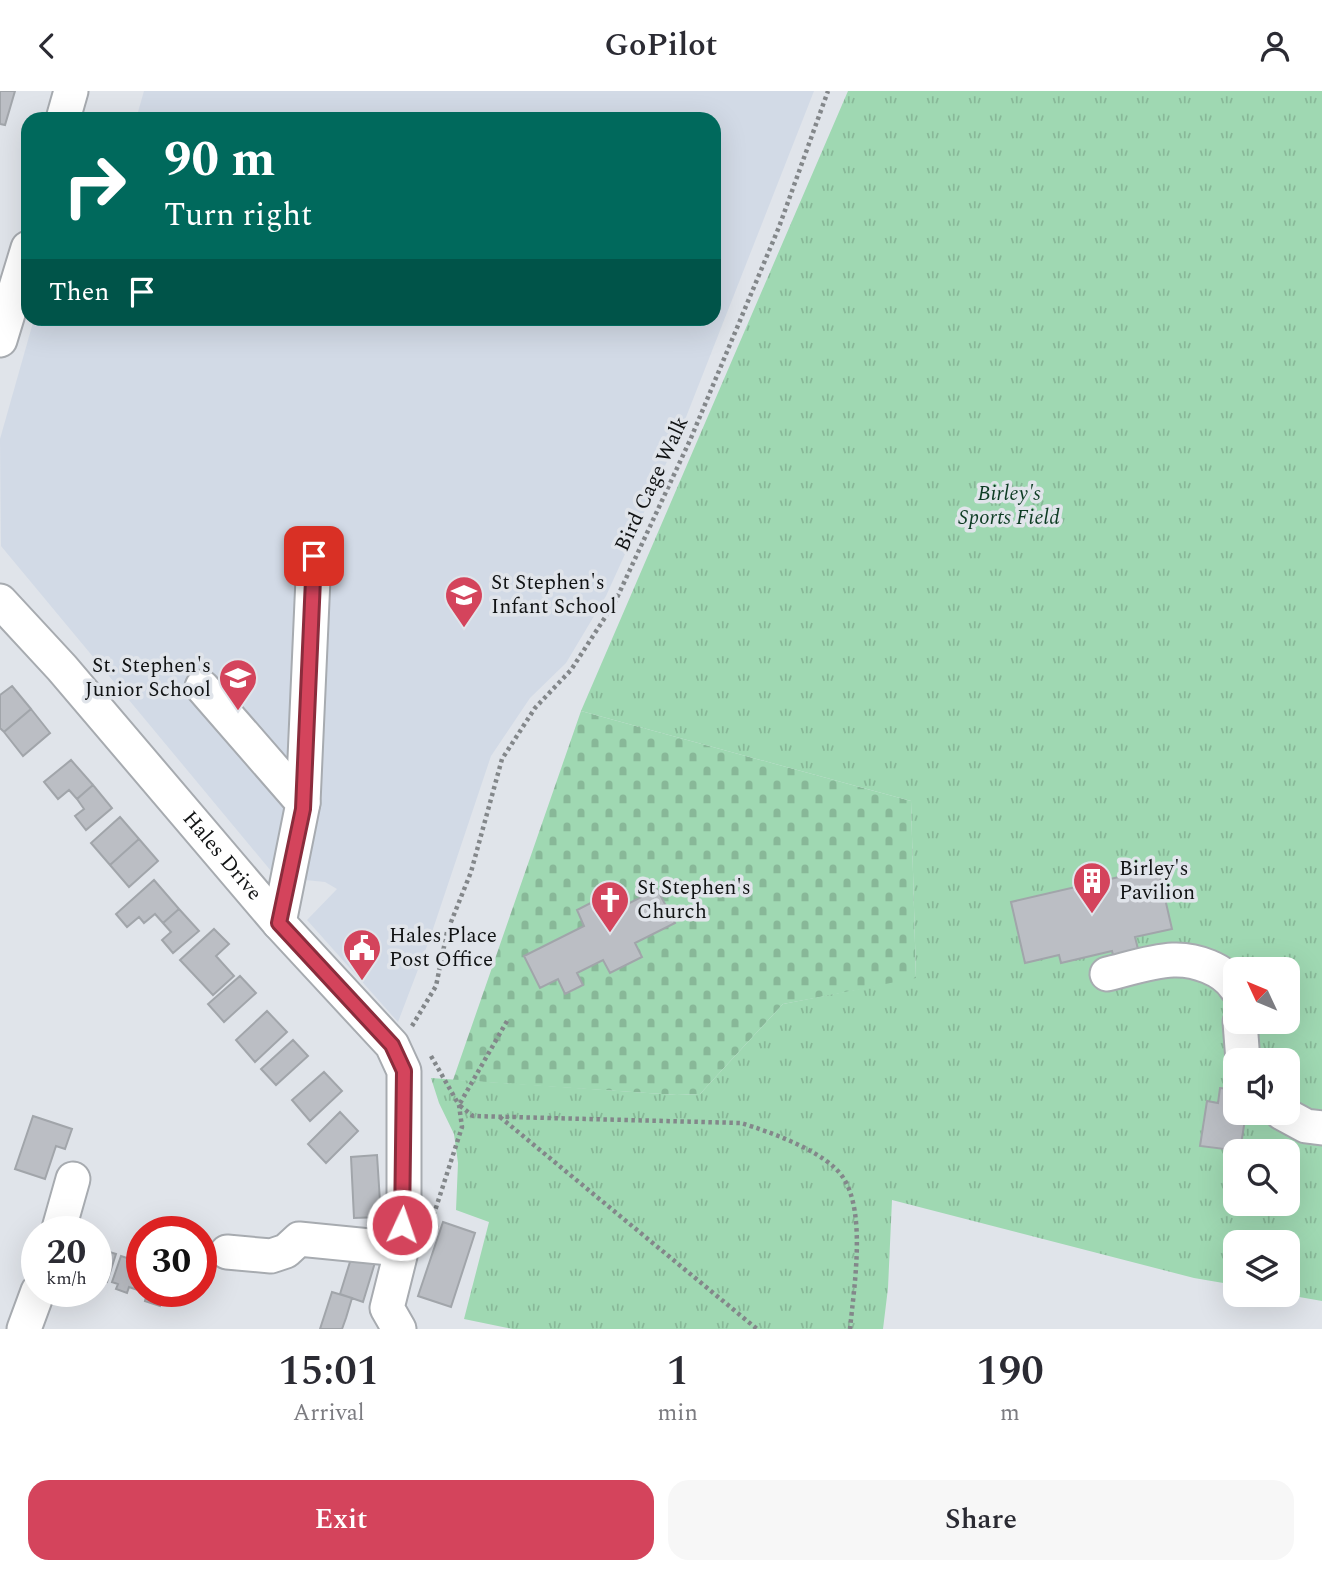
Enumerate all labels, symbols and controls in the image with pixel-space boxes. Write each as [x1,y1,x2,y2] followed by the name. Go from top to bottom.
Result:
[604,21,718,70] text: GoPilot
[28,27,66,65] icon: back
[1256,27,1294,65] icon: person
[164,123,275,198] text: 90 m
[49,140,140,231] icon: right
[164,191,312,240] text: Turn right
[49,272,109,312] text: Then
[123,273,161,311] icon: arrive
[607,411,697,557] street label: Bird Cage Walk
[958,478,1060,534] park label: Birley's Sports Field
[284,526,344,586] pin
[295,537,333,575] icon: arrive
[491,567,616,623] place label: St Stephen's Infant School
[443,574,485,629] school or university icon: St Stephen's Infant School
[85,650,211,706] place label: St. Stephen's Junior School
[217,657,259,712] school or university icon: St. Stephen's Junior School
[174,804,270,908] street label: Hales Drive
[1119,853,1195,909] place label: Birley's Pavilion
[1071,860,1113,915] building icon: Birley's Pavilion
[637,872,751,928] place label: St Stephen's Church
[589,879,631,934] church icon: St Stephen's Church
[389,920,497,976] place label: Hales Place Post Office
[341,927,383,982] public building icon: Hales Place Post Office
[1223,957,1300,1034] north arrow
[1223,957,1300,1307] map controls
[1223,1048,1300,1125] button: sound
[1223,1139,1300,1216] button: search
[365,1188,439,1262] position arrow
[126,1216,217,1307] speed limit sign: 30
[47,1226,86,1279] text: 20
[1223,1230,1300,1307] button: layers
[46,1265,87,1292] text: km/h
[278,1340,379,1403] text: 15:01
[666,1340,689,1403] text: 1
[976,1340,1044,1403] text: 190
[293,1396,365,1431] text: Arrival
[658,1396,698,1431] text: min
[1000,1396,1020,1431] text: m
[28,1480,654,1560] button: Exit
[668,1480,1294,1560] button: Share

